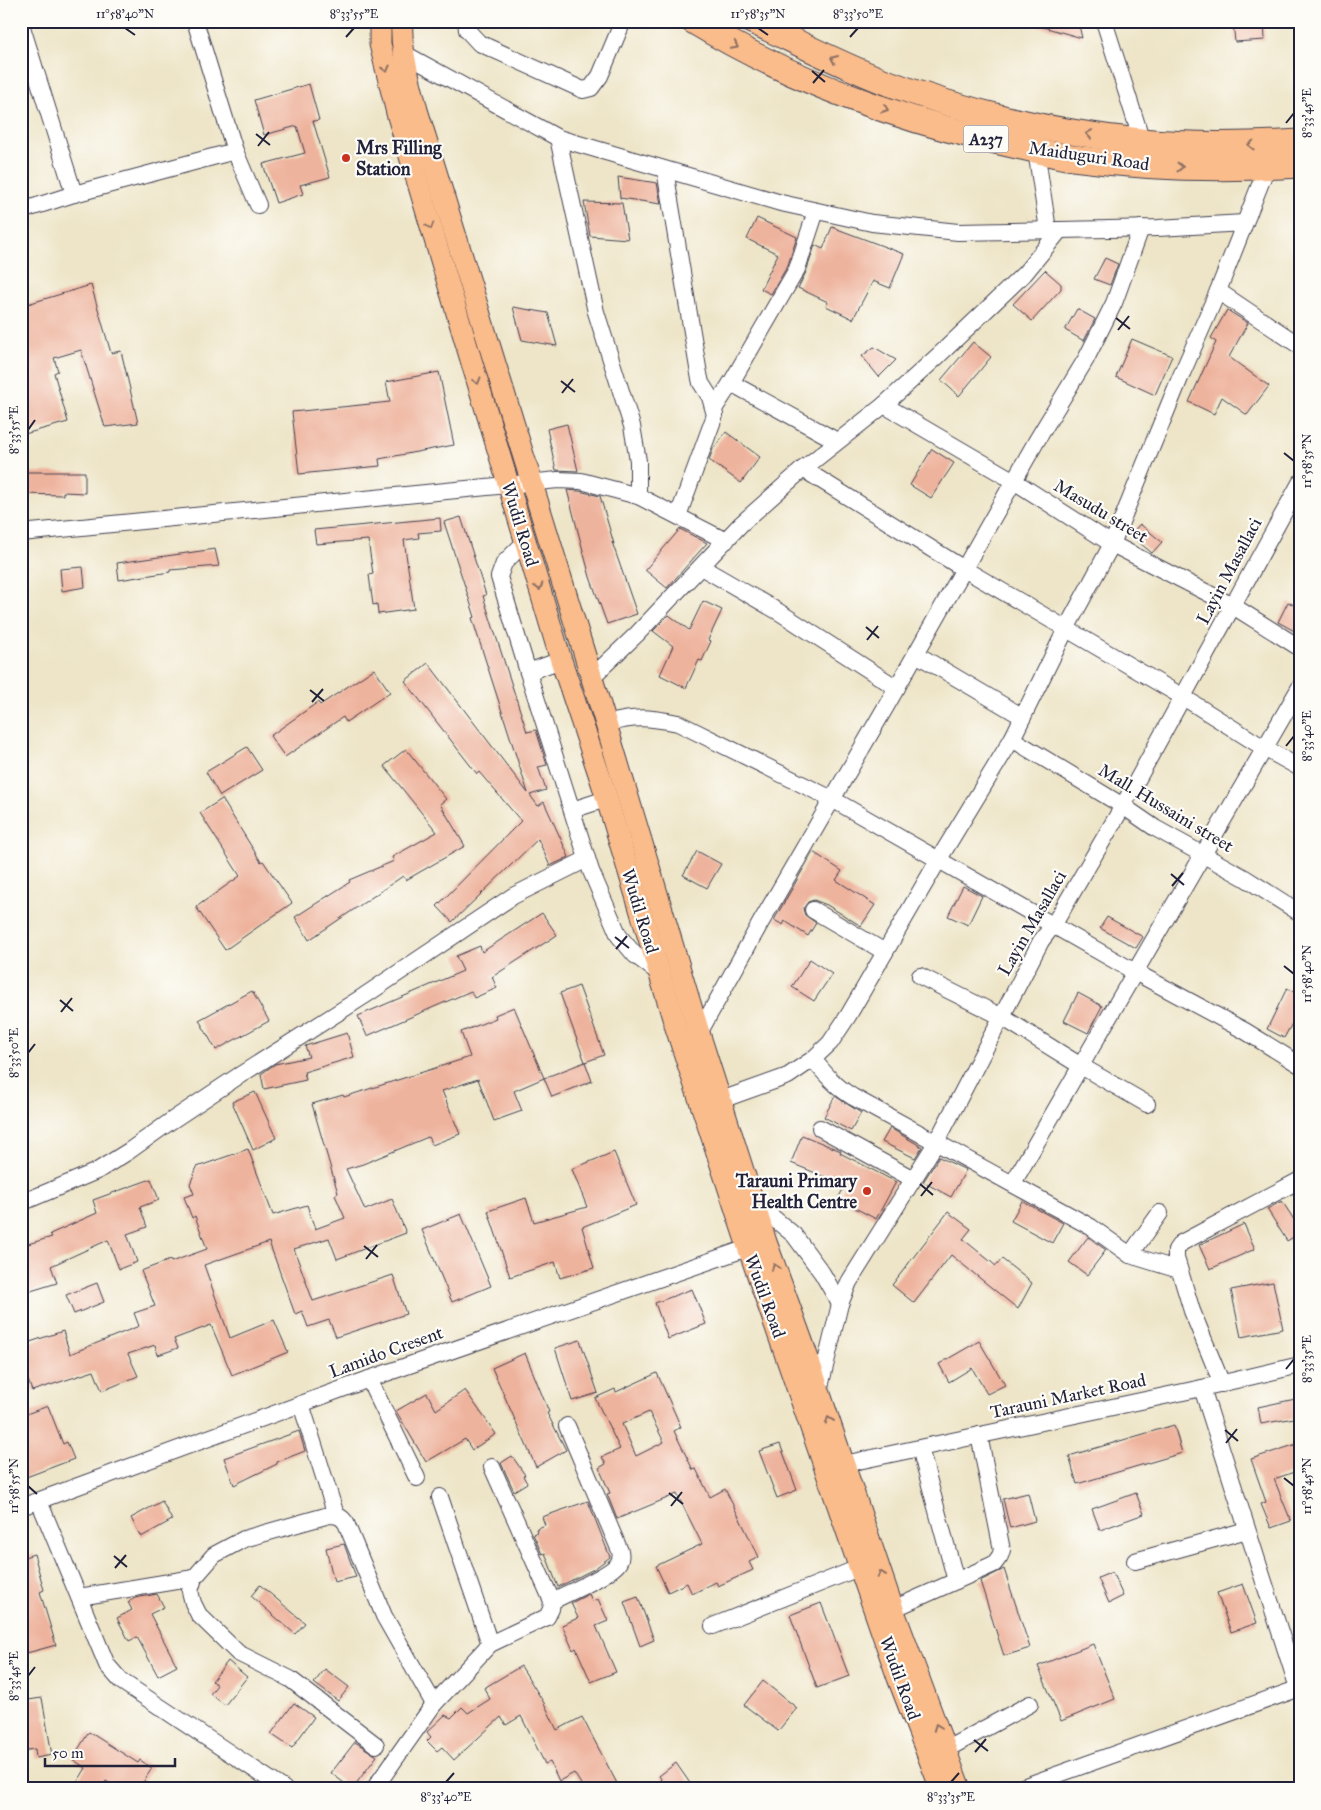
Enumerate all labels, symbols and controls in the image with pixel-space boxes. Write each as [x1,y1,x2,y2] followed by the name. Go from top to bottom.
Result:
[96,7,154,21] text: 11°58'40"N
[330,7,379,21] text: 8°33'55"E
[731,7,785,21] text: 11°58'35"N
[833,7,883,21] text: 8°33'50"E
[730,40,739,50] one-way arrow
[830,54,839,65] one-way arrow
[380,65,391,74] one-way arrow
[1300,88,1314,138] text: 8°33'45"E
[880,103,889,113] one-way arrow
[964,126,1008,152] road number: A237
[1085,129,1093,140] one-way arrow
[356,137,442,180] place label: Mrs Filling Station
[1027,137,1151,176] street label: Maiduguri Road
[1247,140,1254,150] one-way arrow
[340,152,352,164] marker: Mrs Filling Station
[1177,162,1185,172] one-way arrow
[425,221,435,229] one-way arrow
[471,377,481,385] one-way arrow
[7,405,21,454] text: 8°33'55"E
[1300,434,1314,488] text: 11°58'35"N
[1050,474,1153,548] street label: Masudu street
[497,479,543,569] street label: Wudil Road
[1192,514,1266,628] street label: Layin Masallaci
[533,583,543,591] one-way arrow
[1300,710,1314,762] text: 8°33'40"E
[1094,759,1238,857] street label: Mall. Hussaini street
[617,866,663,956] street label: Wudil Road
[993,866,1071,980] street label: Layin Masallaci
[1300,945,1314,1003] text: 11°58'40"N
[7,1028,21,1078] text: 8°33'50"E
[735,1170,859,1213] place label: Tarauni Primary Health Centre
[861,1185,873,1197] marker: Tarauni Primary Health Centre
[740,1251,790,1341] street label: Wudil Road
[771,1263,781,1272] one-way arrow
[326,1321,447,1383] street label: Lamido Cresent
[1300,1335,1314,1383] text: 8°33'35"E
[988,1369,1148,1423] street label: Tarauni Market Road
[825,1417,835,1425] one-way arrow
[7,1458,21,1514] text: 11°58'55"N
[1300,1458,1314,1514] text: 11°58'45"N
[877,1570,887,1579] one-way arrow
[875,1633,925,1723] street label: Wudil Road
[7,1651,21,1701] text: 8°33'45"E
[933,1723,943,1732] one-way arrow
[45,1735,175,1767] scale bar
[52,1744,84,1762] text: 50 m
[420,1790,472,1804] text: 8°33'40"E
[927,1790,975,1804] text: 8°33'35"E

